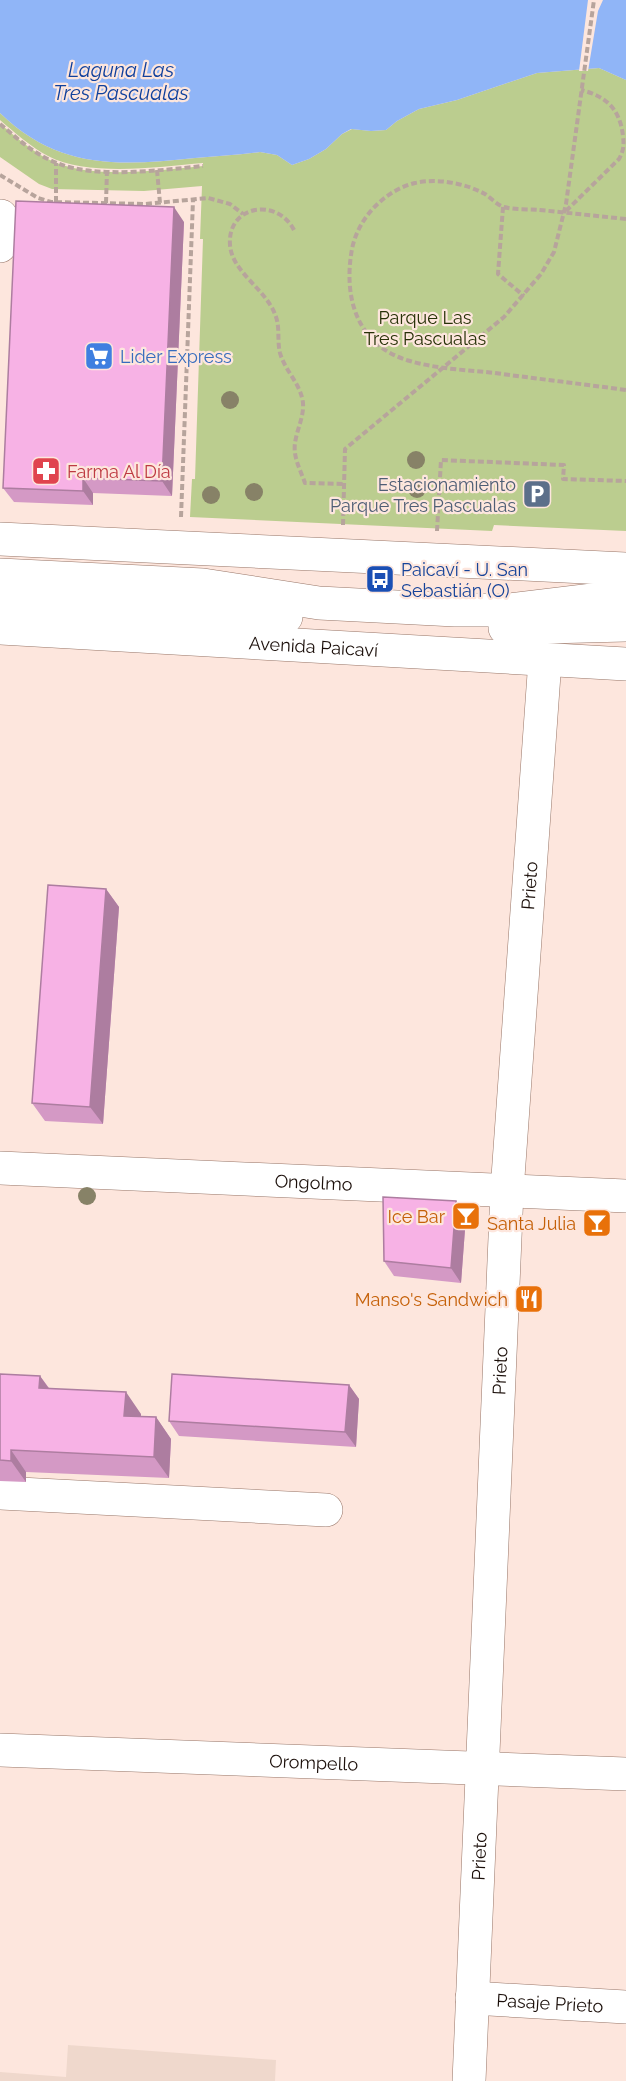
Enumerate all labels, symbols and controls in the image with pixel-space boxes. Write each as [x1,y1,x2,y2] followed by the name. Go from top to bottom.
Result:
[53,58,189,105] water label: Laguna Las Tres Pascualas
[364,307,487,349] park label: Parque Las Tres Pascualas
[83,340,115,372] supermarket icon: Lider Express
[120,346,232,367] place label: Lider Express
[30,455,62,487] pharmacy icon: Farma Al Día
[67,461,171,482] place label: Farma Al Día
[330,474,516,516] place label: Estacionamiento Parque Tres Pascualas
[521,478,553,510] parking icon: Estacionamiento Parque Tres Pascualas
[401,559,528,601] place label: Paicaví - U. San Sebastián (O)
[364,563,396,595] bus stop icon: Paicaví - U. San Sebastián (O)
[248,632,379,660] street label: Avenida Paicaví
[517,860,541,911] street label: Prieto
[274,1170,353,1194] street label: Ongolmo
[450,1200,482,1232] bar icon: Ice Bar
[388,1206,446,1227] place label: Ice Bar
[581,1207,613,1239] bar icon: Santa Julia
[487,1213,576,1234] place label: Santa Julia
[513,1283,545,1315] restaurant icon: Manso's Sandwich
[355,1289,508,1310] place label: Manso's Sandwich
[488,1346,511,1395] street label: Prieto
[269,1750,359,1774] street label: Orompello
[467,1831,490,1881] street label: Prieto
[496,1989,604,2016] street label: Pasaje Prieto

